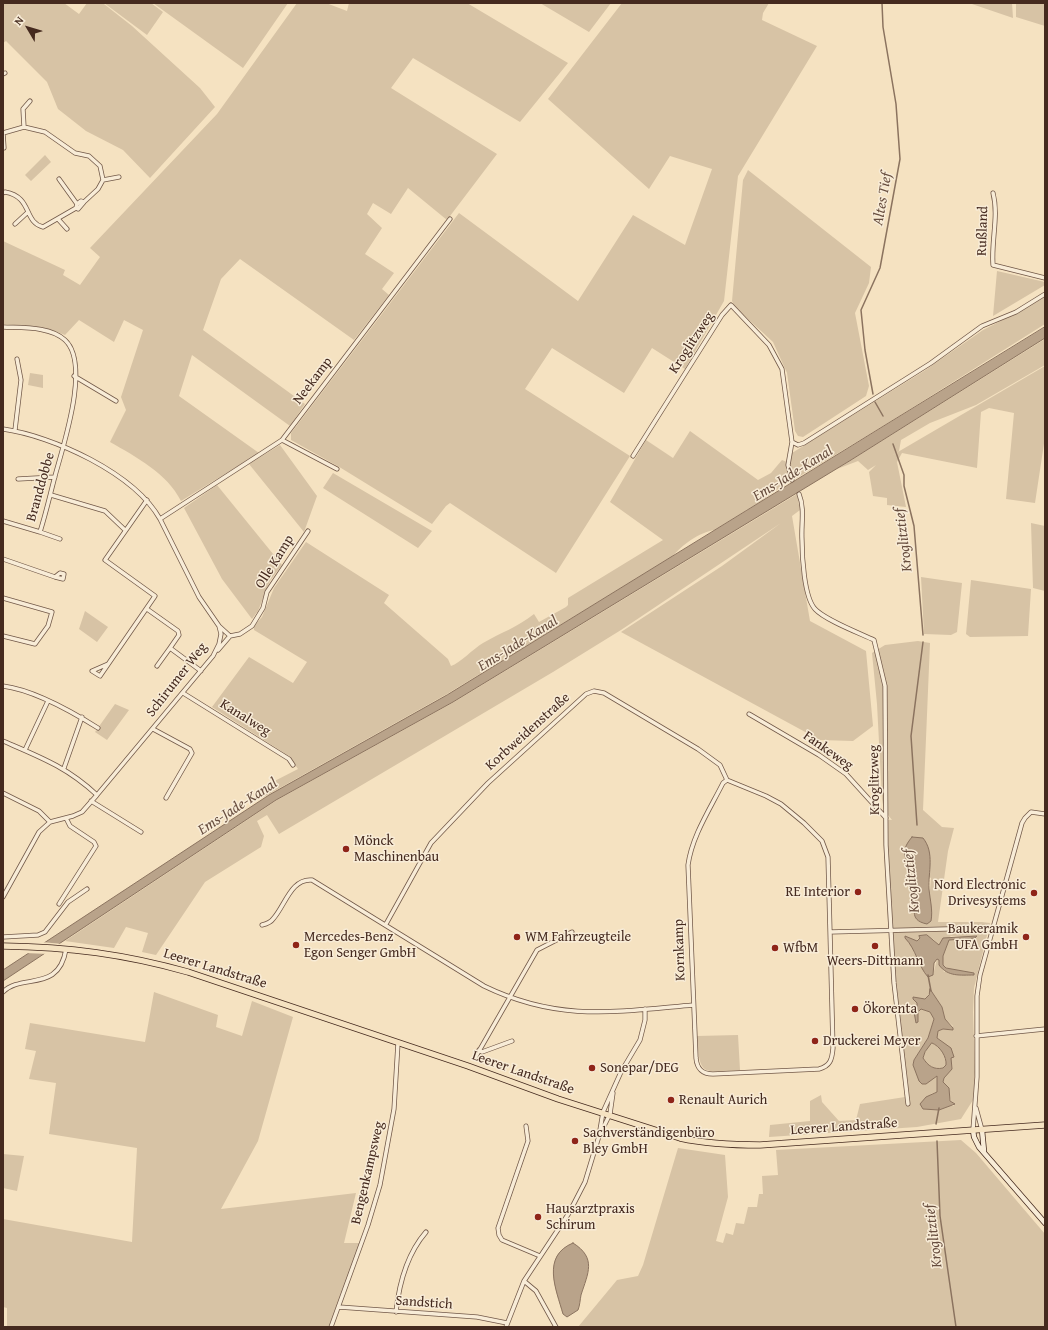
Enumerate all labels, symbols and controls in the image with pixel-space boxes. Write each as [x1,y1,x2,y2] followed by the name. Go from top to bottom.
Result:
[8,8,48,48] north arrow
[10,13,27,28] text: N
[869,171,897,227] water label: Altes Tief
[974,206,992,256] street label: Rußland
[666,309,718,377] street label: Kroglitzweg
[290,354,336,408] street label: Neekamp
[750,442,836,506] water label: Ems-Jade-Kanal
[23,450,59,524] street label: Branddobbe
[891,507,917,573] water label: Kroglitztief
[252,532,298,592] street label: Olle Kamp
[475,612,561,676] water label: Ems-Jade-Kanal
[143,639,211,721] street label: Schirumer Weg
[482,690,574,774] street label: Korbweidenstraße
[217,696,273,740] street label: Kanalweg
[800,728,856,774] street label: Fankeweg
[866,745,884,815] street label: Kroglitzweg
[195,775,281,839] water label: Ems-Jade-Kanal
[354,833,439,866] place label: Mönck Maschinenbau
[341,844,351,854] marker: Mönck Maschinenbau
[900,848,924,914] water label: Kroglitztief
[934,877,1026,910] place label: Nord Electronic Drivesystems
[785,884,850,900] place label: RE Interior
[853,887,863,897] marker: RE Interior
[1029,888,1039,898] marker: Nord Electronic Drivesystems
[671,919,689,981] street label: Kornkamp
[948,921,1018,954] place label: Baukeramik UFA GmbH
[304,929,416,962] place label: Mercedes-Benz Egon Senger GmbH
[525,929,631,945] place label: WM Fahrzeugteile
[512,932,522,942] marker: WM Fahrzeugteile
[1021,932,1031,942] marker: Baukeramik UFA GmbH
[291,940,301,950] marker: Mercedes-Benz Egon Senger GmbH
[783,940,818,956] place label: WfbM
[870,941,880,951] marker: Weers-Dittmann
[770,943,780,953] marker: WfbM
[161,945,269,993] street label: Leerer Landstraße
[827,953,923,969] place label: Weers-Dittmann
[863,1001,917,1017] place label: Ökorenta
[850,1004,860,1014] marker: Ökorenta
[823,1033,920,1049] place label: Druckerei Meyer
[810,1036,820,1046] marker: Druckerei Meyer
[470,1048,576,1098] street label: Leerer Landstraße
[600,1060,679,1076] place label: Sonepar/DEG
[587,1063,597,1073] marker: Sonepar/DEG
[679,1092,767,1108] place label: Renault Aurich
[666,1095,676,1105] marker: Renault Aurich
[790,1115,898,1139] street label: Leerer Landstraße
[348,1120,388,1226] street label: Bengenkampsweg
[583,1125,715,1158] place label: Sachverständigenbüro Bley GmbH
[570,1136,580,1146] marker: Sachverständigenbüro Bley GmbH
[546,1201,635,1234] place label: Hausarztpraxis Schirum
[921,1203,947,1269] water label: Kroglitztief
[533,1212,543,1222] marker: Hausarztpraxis Schirum
[395,1293,453,1313] street label: Sandstich

